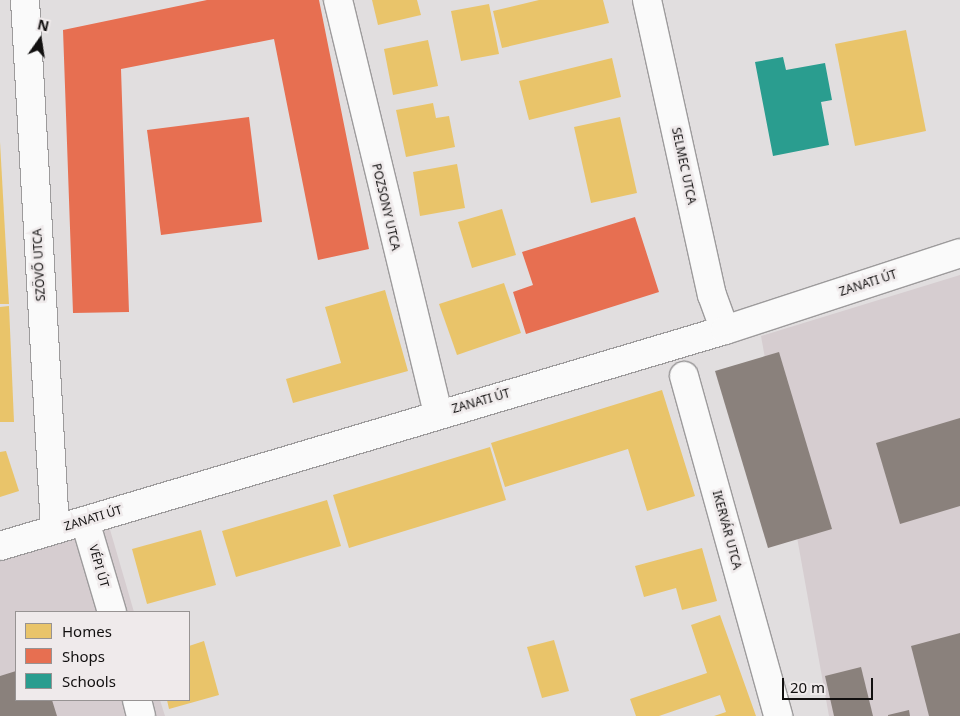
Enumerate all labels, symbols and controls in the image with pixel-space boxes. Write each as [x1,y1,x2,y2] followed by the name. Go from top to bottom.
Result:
[36,14,51,35] text: N
[15,15,65,65] north arrow
[669,126,699,206] street label: SELMEC UTCA
[369,162,403,252] street label: POZSONY UTCA
[30,228,48,302] street label: SZÖVŐ UTCA
[837,267,899,299] street label: ZANATI ÚT
[450,386,512,416] street label: ZANATI ÚT
[710,489,744,571] street label: IKERVÁR UTCA
[62,502,124,534] street label: ZANATI ÚT
[86,543,112,589] street label: VÉPI ÚT
[15,611,190,701] legend
[62,621,112,641] text: Homes
[62,646,105,666] text: Shops
[785,668,876,700] scale bar
[62,671,116,691] text: Schools
[790,677,825,697] text: 20 m

